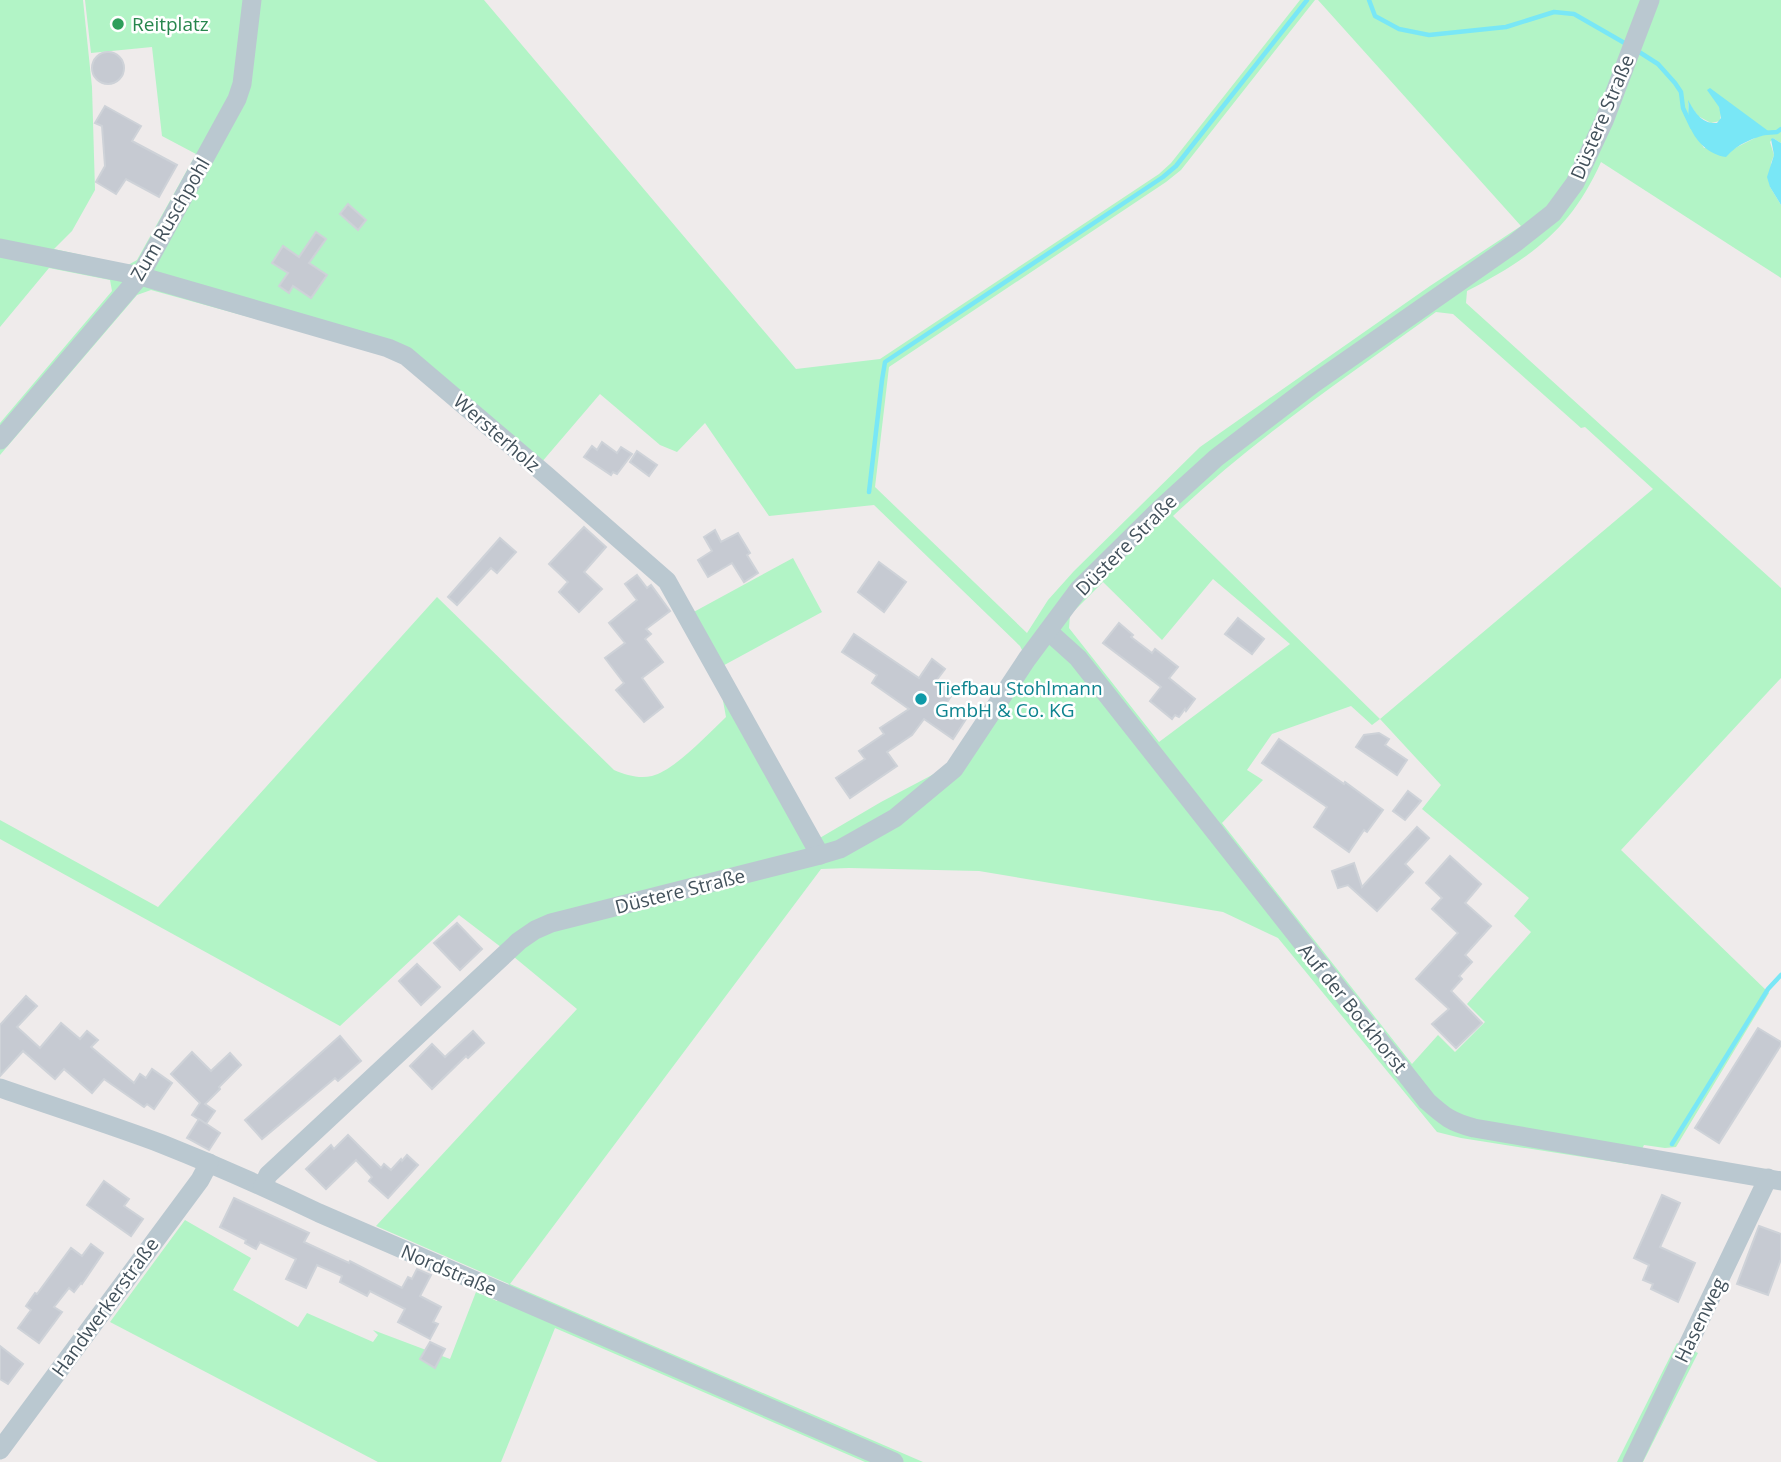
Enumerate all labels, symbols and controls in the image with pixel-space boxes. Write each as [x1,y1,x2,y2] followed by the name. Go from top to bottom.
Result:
[132,11,209,37] place label: Reitplatz
[110,16,126,32] marker: Reitplatz
[1564,51,1640,183] street label: Düstere Straße
[124,153,216,285] street label: Zum Ruschpohl
[448,388,546,478] street label: Wersterholz
[1070,489,1182,601] street label: Düstere Straße
[935,675,1103,723] place label: Tiefbau Stohlmann GmbH & Co. KG
[913,691,929,707] marker: Tiefbau Stohlmann GmbH & Co. KG
[612,862,748,920] street label: Düstere Straße
[1293,938,1413,1078] street label: Auf der Bockhorst
[46,1232,164,1382] street label: Handwerkerstraße
[397,1238,501,1302] street label: Nordstraße
[1668,1273,1732,1367] street label: Hasenweg

